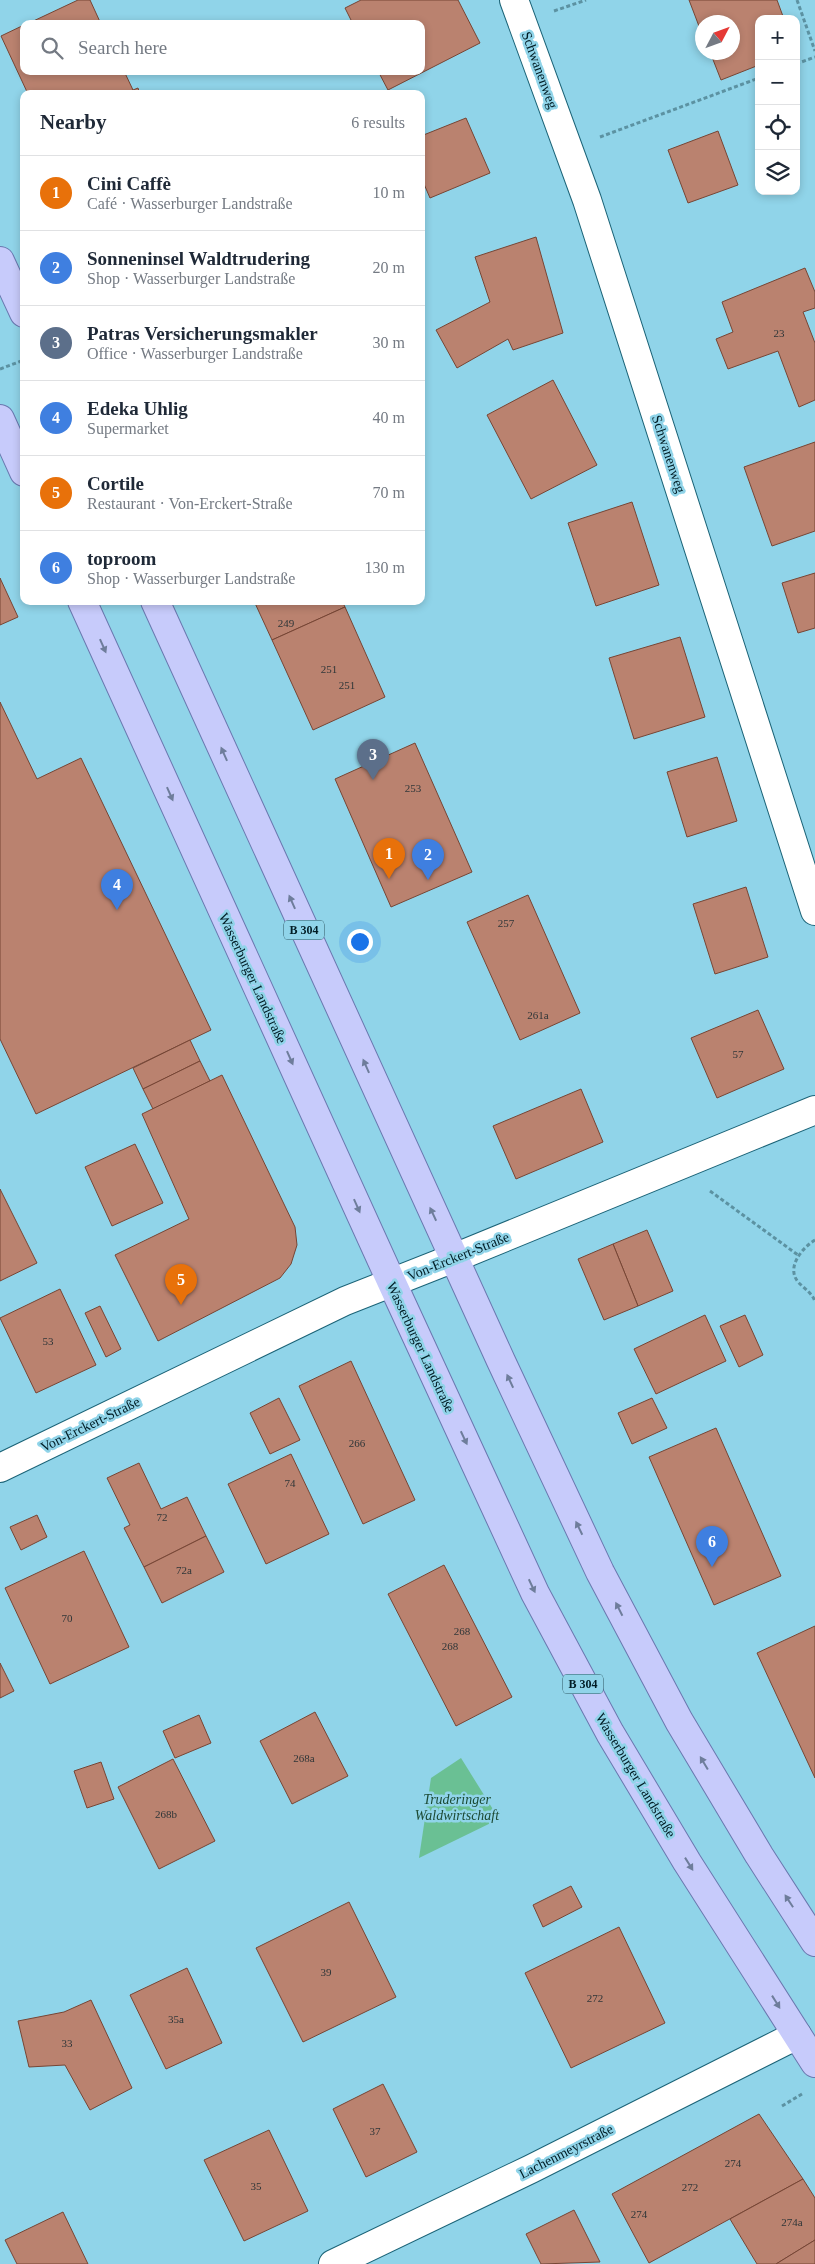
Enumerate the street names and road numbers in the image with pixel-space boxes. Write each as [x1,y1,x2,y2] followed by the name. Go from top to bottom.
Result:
[519,30,560,111] street label: Schwanenweg
[649,413,688,495] street label: Schwanenweg
[216,911,289,1046] street label: Wasserburger Landstraße
[284,920,324,940] road number: B 304
[405,1229,511,1284] street label: Von-Erckert-Straße
[384,1280,457,1415] street label: Wasserburger Landstraße
[38,1394,142,1455] street label: Von-Erckert-Straße
[563,1675,603,1694] road number: B 304
[593,1711,679,1840] street label: Wasserburger Landstraße
[517,2121,616,2182] street label: Lachenmeyrstraße

